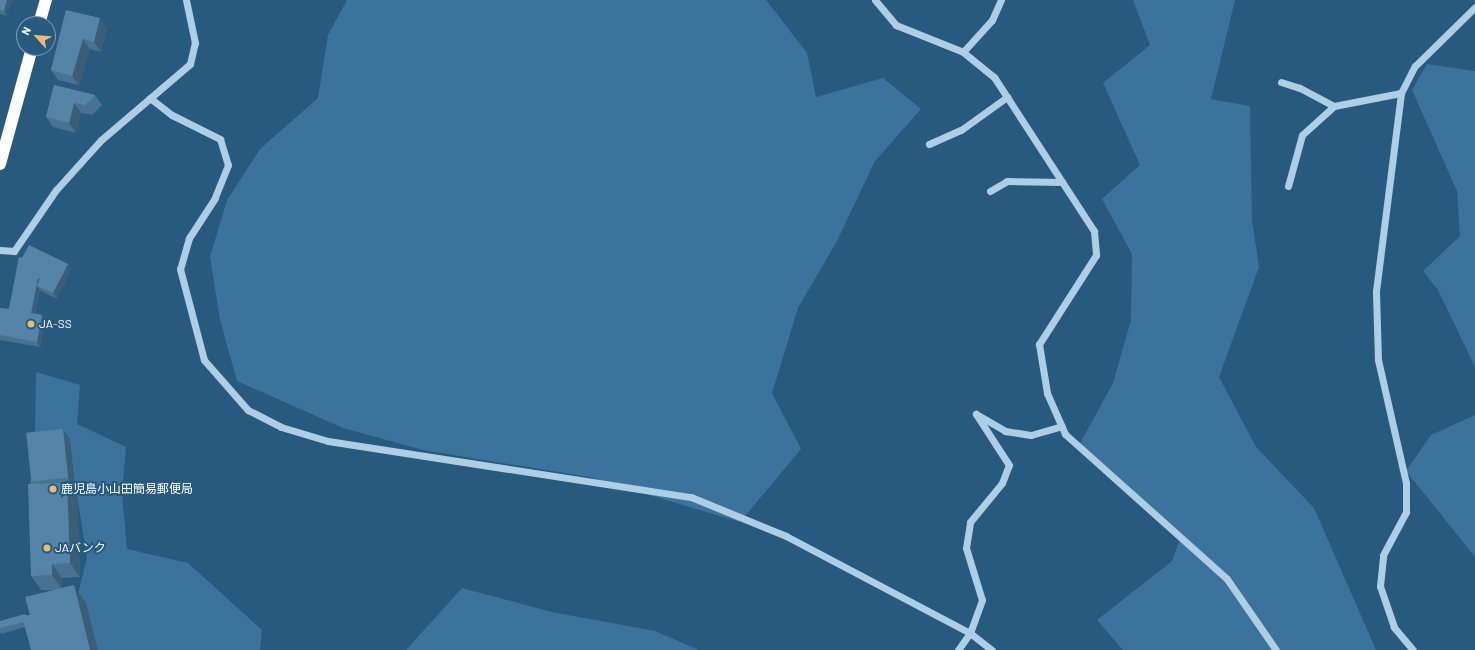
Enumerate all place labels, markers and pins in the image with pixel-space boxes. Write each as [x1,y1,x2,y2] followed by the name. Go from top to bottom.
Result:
[39,317,72,331] place label: JA-SS
[26,319,36,329] marker: JA-SS
[61,482,193,496] place label: 鹿児島小山田簡易郵便局
[48,484,58,494] marker: 鹿児島小山田簡易郵便局
[55,541,105,555] place label: JAバンク
[42,543,52,553] marker: JAバンク

